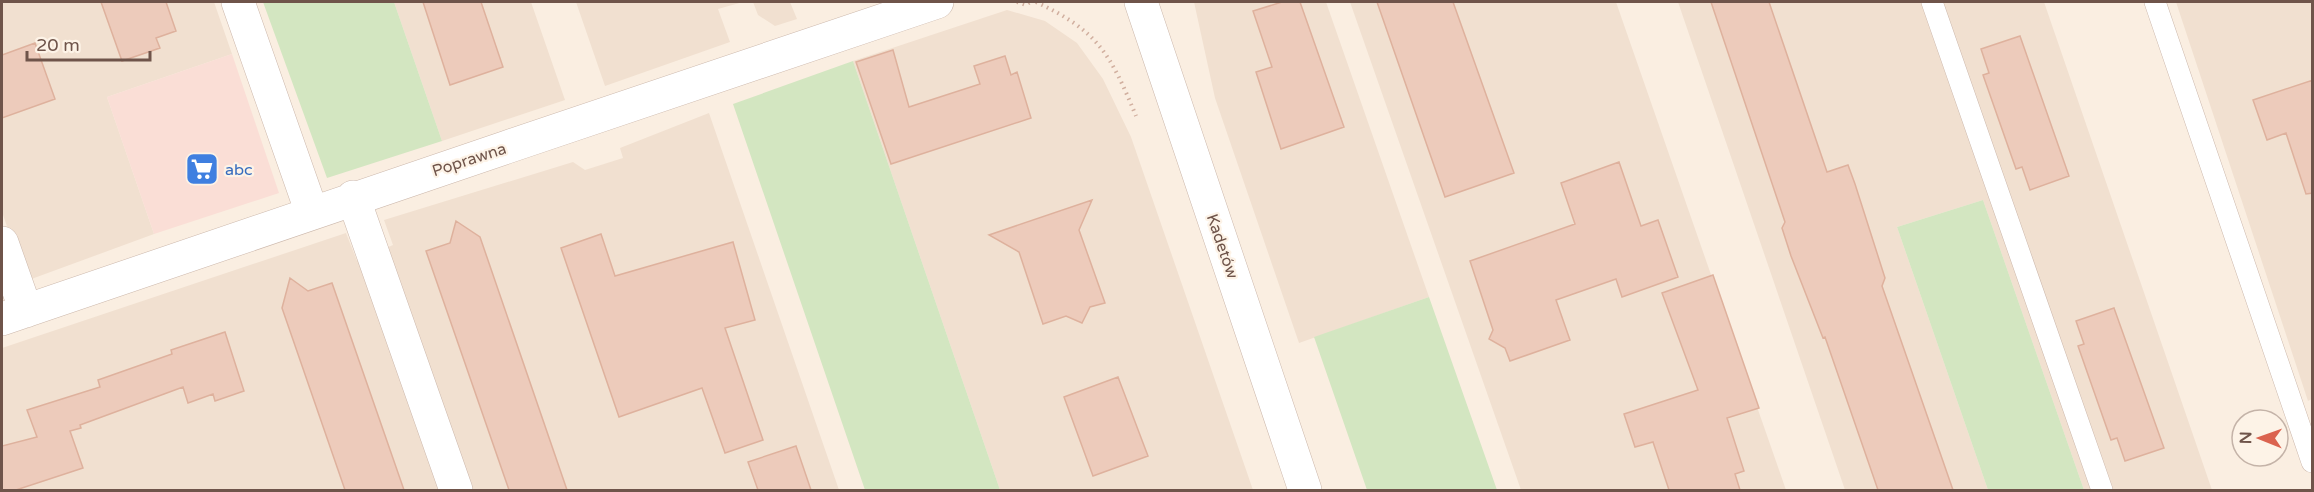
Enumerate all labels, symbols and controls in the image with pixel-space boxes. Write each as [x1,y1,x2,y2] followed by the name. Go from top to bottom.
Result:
[27,24,150,62] scale bar
[36,34,80,56] text: 20 m
[430,139,509,181] street label: Poprawna
[184,151,220,187] supermarket icon: abc
[225,160,253,180] place label: abc
[1202,211,1243,282] street label: Kadetów
[2230,408,2290,468] north arrow
[2236,431,2256,444] text: N

